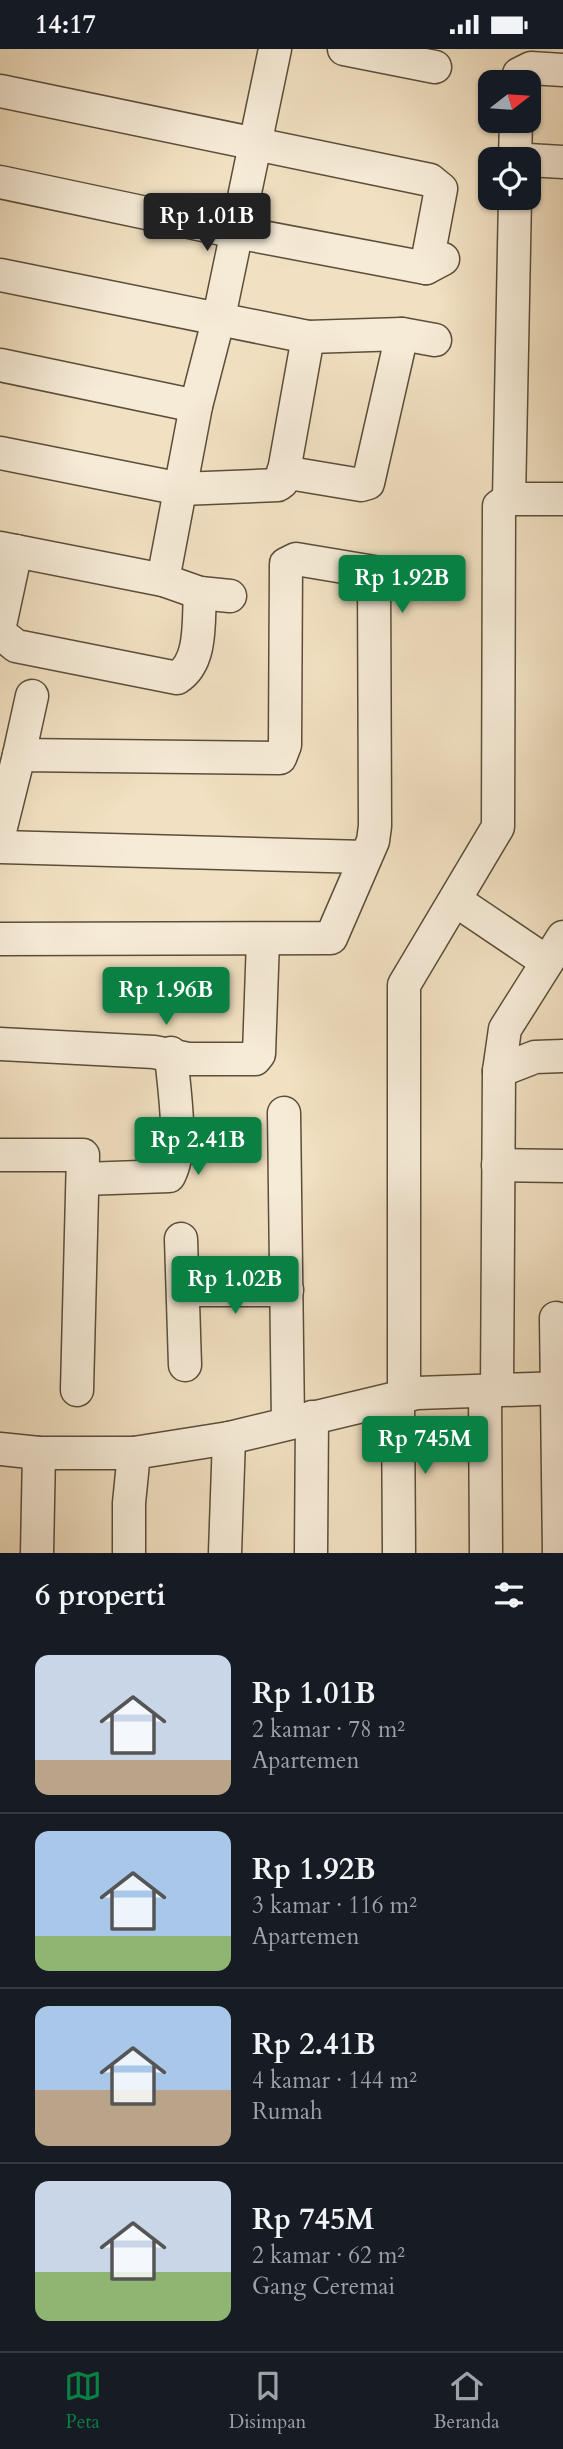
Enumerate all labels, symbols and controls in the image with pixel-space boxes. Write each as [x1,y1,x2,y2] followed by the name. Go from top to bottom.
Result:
[35,7,96,42] text: 14:17
[478,70,541,133] north arrow
[478,70,541,210] map controls
[478,147,541,210] button: locate
[135,193,279,253] pin: Rp 1.01B
[160,200,254,231] text: Rp 1.01B
[330,555,474,615] pin: Rp 1.92B
[355,562,449,593] text: Rp 1.92B
[94,967,238,1027] pin: Rp 1.96B
[119,974,213,1005] text: Rp 1.96B
[126,1117,270,1177] pin: Rp 2.41B
[151,1124,245,1155] text: Rp 2.41B
[163,1257,307,1316] pin: Rp 1.02B
[188,1263,282,1294] text: Rp 1.02B
[360,1417,490,1476] pin: Rp 745M
[378,1423,472,1454] text: Rp 745M
[35,1575,166,1616] text: 6 properti
[490,1576,528,1614] icon: filters
[252,1673,376,1714] text: Rp 1.01B
[91,1683,175,1767] icon: home
[252,1714,405,1745] text: 2 kamar · 78 m²
[252,1745,360,1776] text: Apartemen
[252,1849,376,1890] text: Rp 1.92B
[91,1859,175,1943] icon: home
[252,1890,417,1921] text: 3 kamar · 116 m²
[252,1921,360,1952] text: Apartemen
[252,2024,376,2065] text: Rp 2.41B
[91,2034,175,2118] icon: home
[252,2065,417,2096] text: 4 kamar · 144 m²
[252,2096,323,2127] text: Rumah
[252,2199,374,2240] text: Rp 745M
[91,2209,175,2293] icon: home
[252,2240,405,2271] text: 2 kamar · 62 m²
[252,2271,395,2302] text: Gang Ceremai
[64,2367,102,2435] tab: Peta
[229,2367,306,2435] tab: Disimpan
[434,2367,499,2435] tab: Beranda

